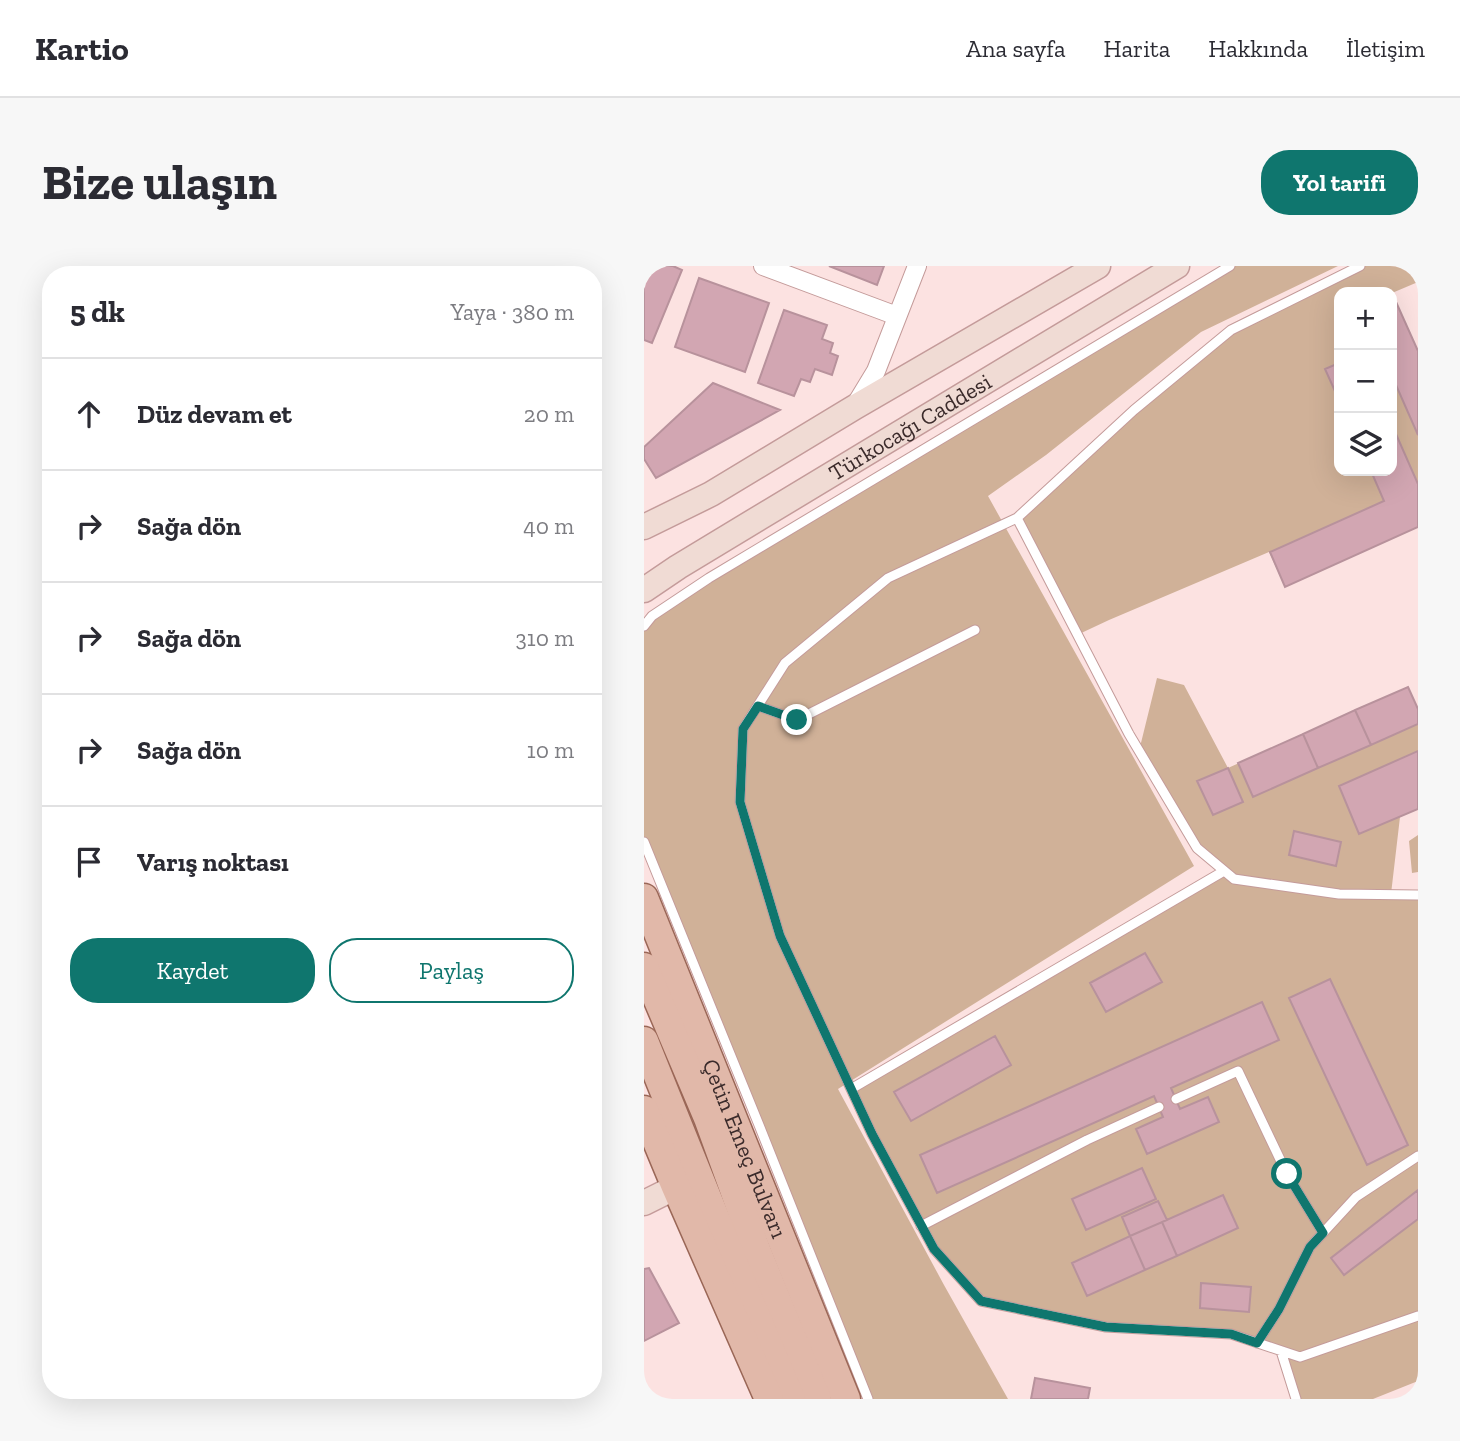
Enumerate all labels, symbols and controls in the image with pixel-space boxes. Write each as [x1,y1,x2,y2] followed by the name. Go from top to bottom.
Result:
[35,29,129,68] text: Kartio
[966,34,1066,63] text: Ana sayfa
[1104,34,1170,63] text: Harita
[1208,34,1308,63] text: Hakkında
[1346,34,1425,63] text: İletişim
[1261,150,1418,215] button: Yol tarifi
[42,153,277,212] text: Bize ulaşın
[1334,287,1397,476] map controls
[1334,287,1397,350] button: +
[70,294,125,330] text: 5 dk
[451,298,574,326] text: Yaya · 380 m
[1334,350,1397,413] button: −
[824,367,996,487] street label: Türkocağı Caddesi
[70,395,108,433] icon: ahead
[137,398,292,430] text: Düz devam et
[524,400,574,428] text: 20 m
[1334,413,1397,476] button: layers
[70,507,108,545] icon: right
[137,510,241,542] text: Sağa dön
[523,512,574,540] text: 40 m
[70,619,108,657] icon: right
[137,622,241,654] text: Sağa dön
[516,624,574,652] text: 310 m
[781,704,812,735] route end
[70,731,108,769] icon: right
[137,734,241,766] text: Sağa dön
[527,736,574,764] text: 10 m
[70,843,108,881] icon: arrive
[137,846,289,878] text: Varış noktası
[70,938,315,1003] button: Kaydet
[329,938,574,1003] button: Paylaş
[696,1055,794,1242] street label: Çetin Emeç Bulvarı
[1271,1158,1302,1189] route start

